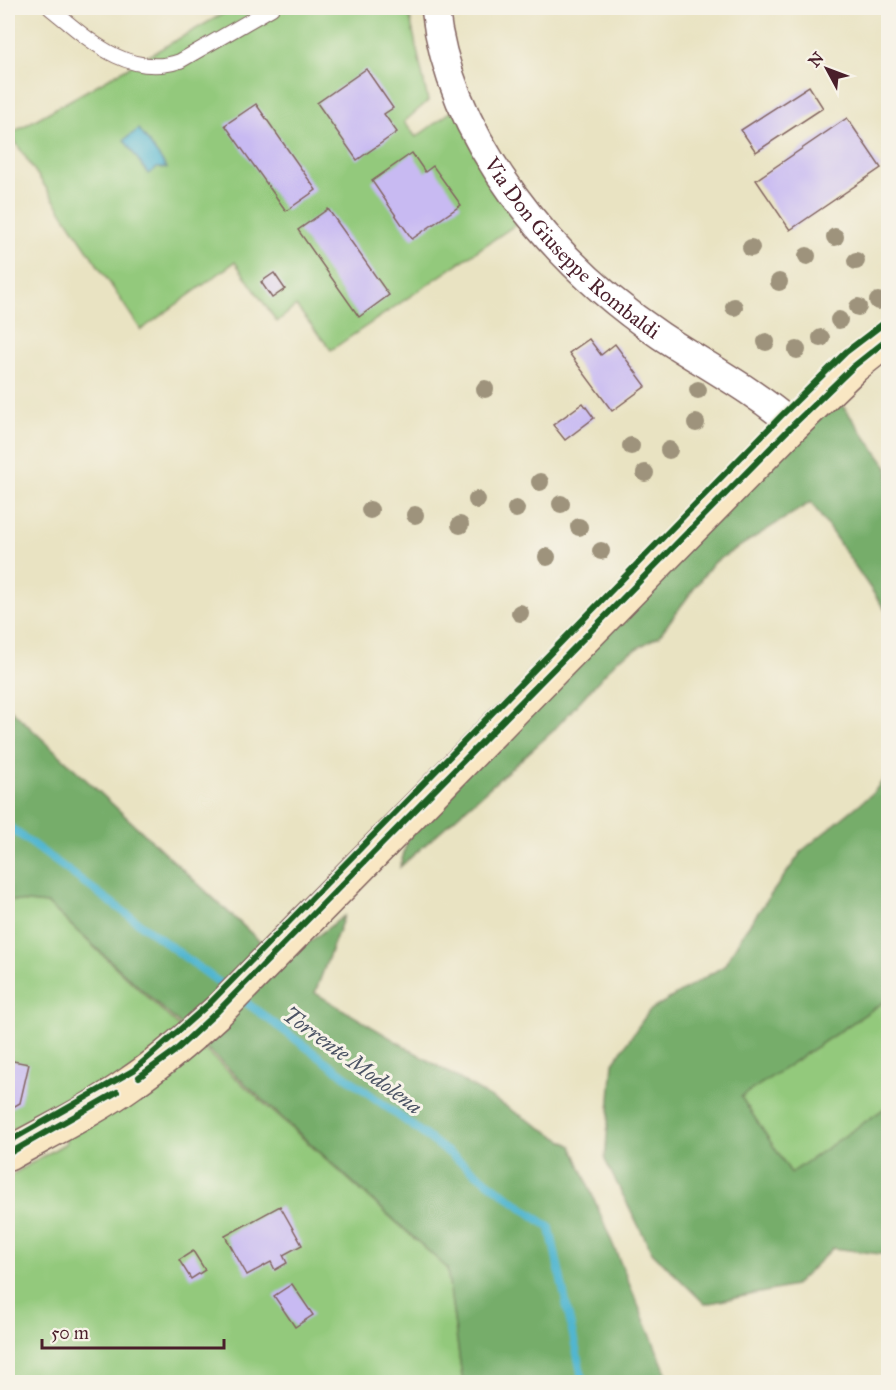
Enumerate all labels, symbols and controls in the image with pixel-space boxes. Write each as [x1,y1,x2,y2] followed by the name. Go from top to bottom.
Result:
[797,39,857,99] north arrow
[804,48,828,71] text: N
[478,151,665,345] street label: Via Don Giuseppe Rombaldi
[278,1001,428,1120] water label: Torrente Modolena
[42,1312,224,1350] scale bar
[51,1322,89,1344] text: 50 m

